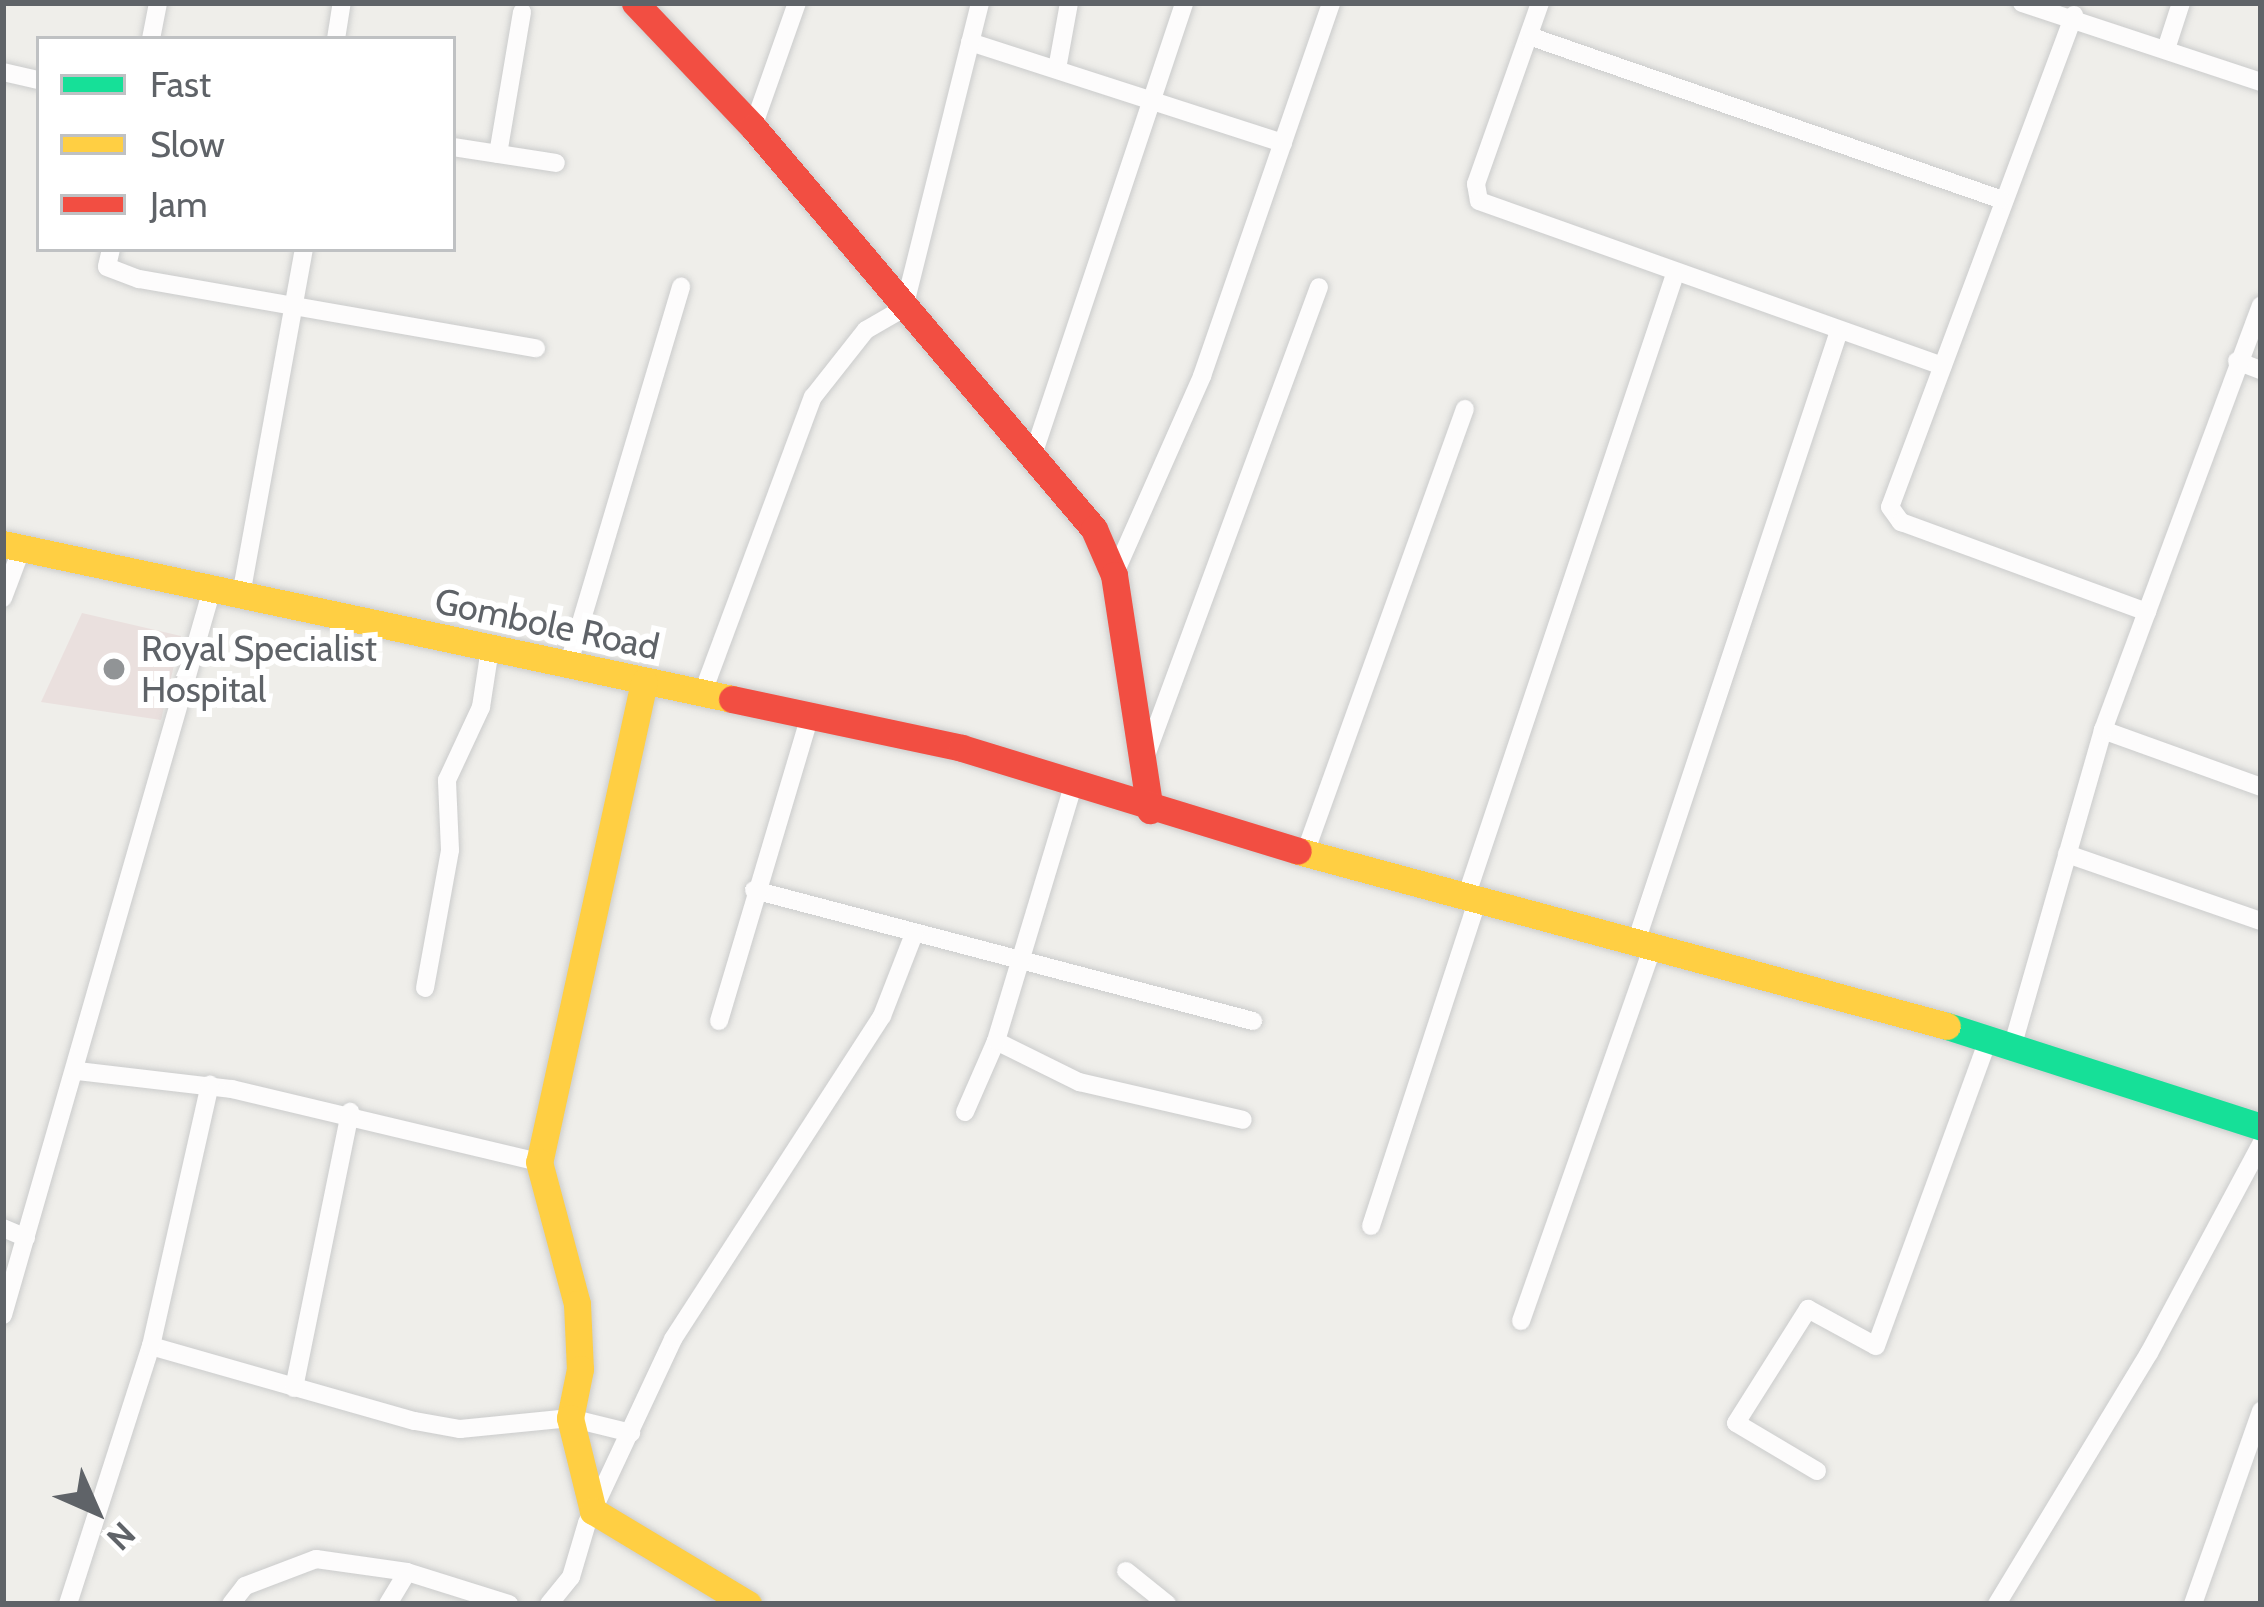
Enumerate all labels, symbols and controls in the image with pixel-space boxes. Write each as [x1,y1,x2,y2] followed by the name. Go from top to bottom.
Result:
[36,36,456,252] legend
[150,62,211,106] text: Fast
[150,122,225,166] text: Slow
[150,182,208,226] text: Jam
[431,579,663,669] street label: Gombole Road
[141,626,377,711] place label: Royal Specialist Hospital
[98,653,130,685] marker: Royal Specialist Hospital
[36,1451,156,1571] north arrow
[99,1514,144,1559] text: N

